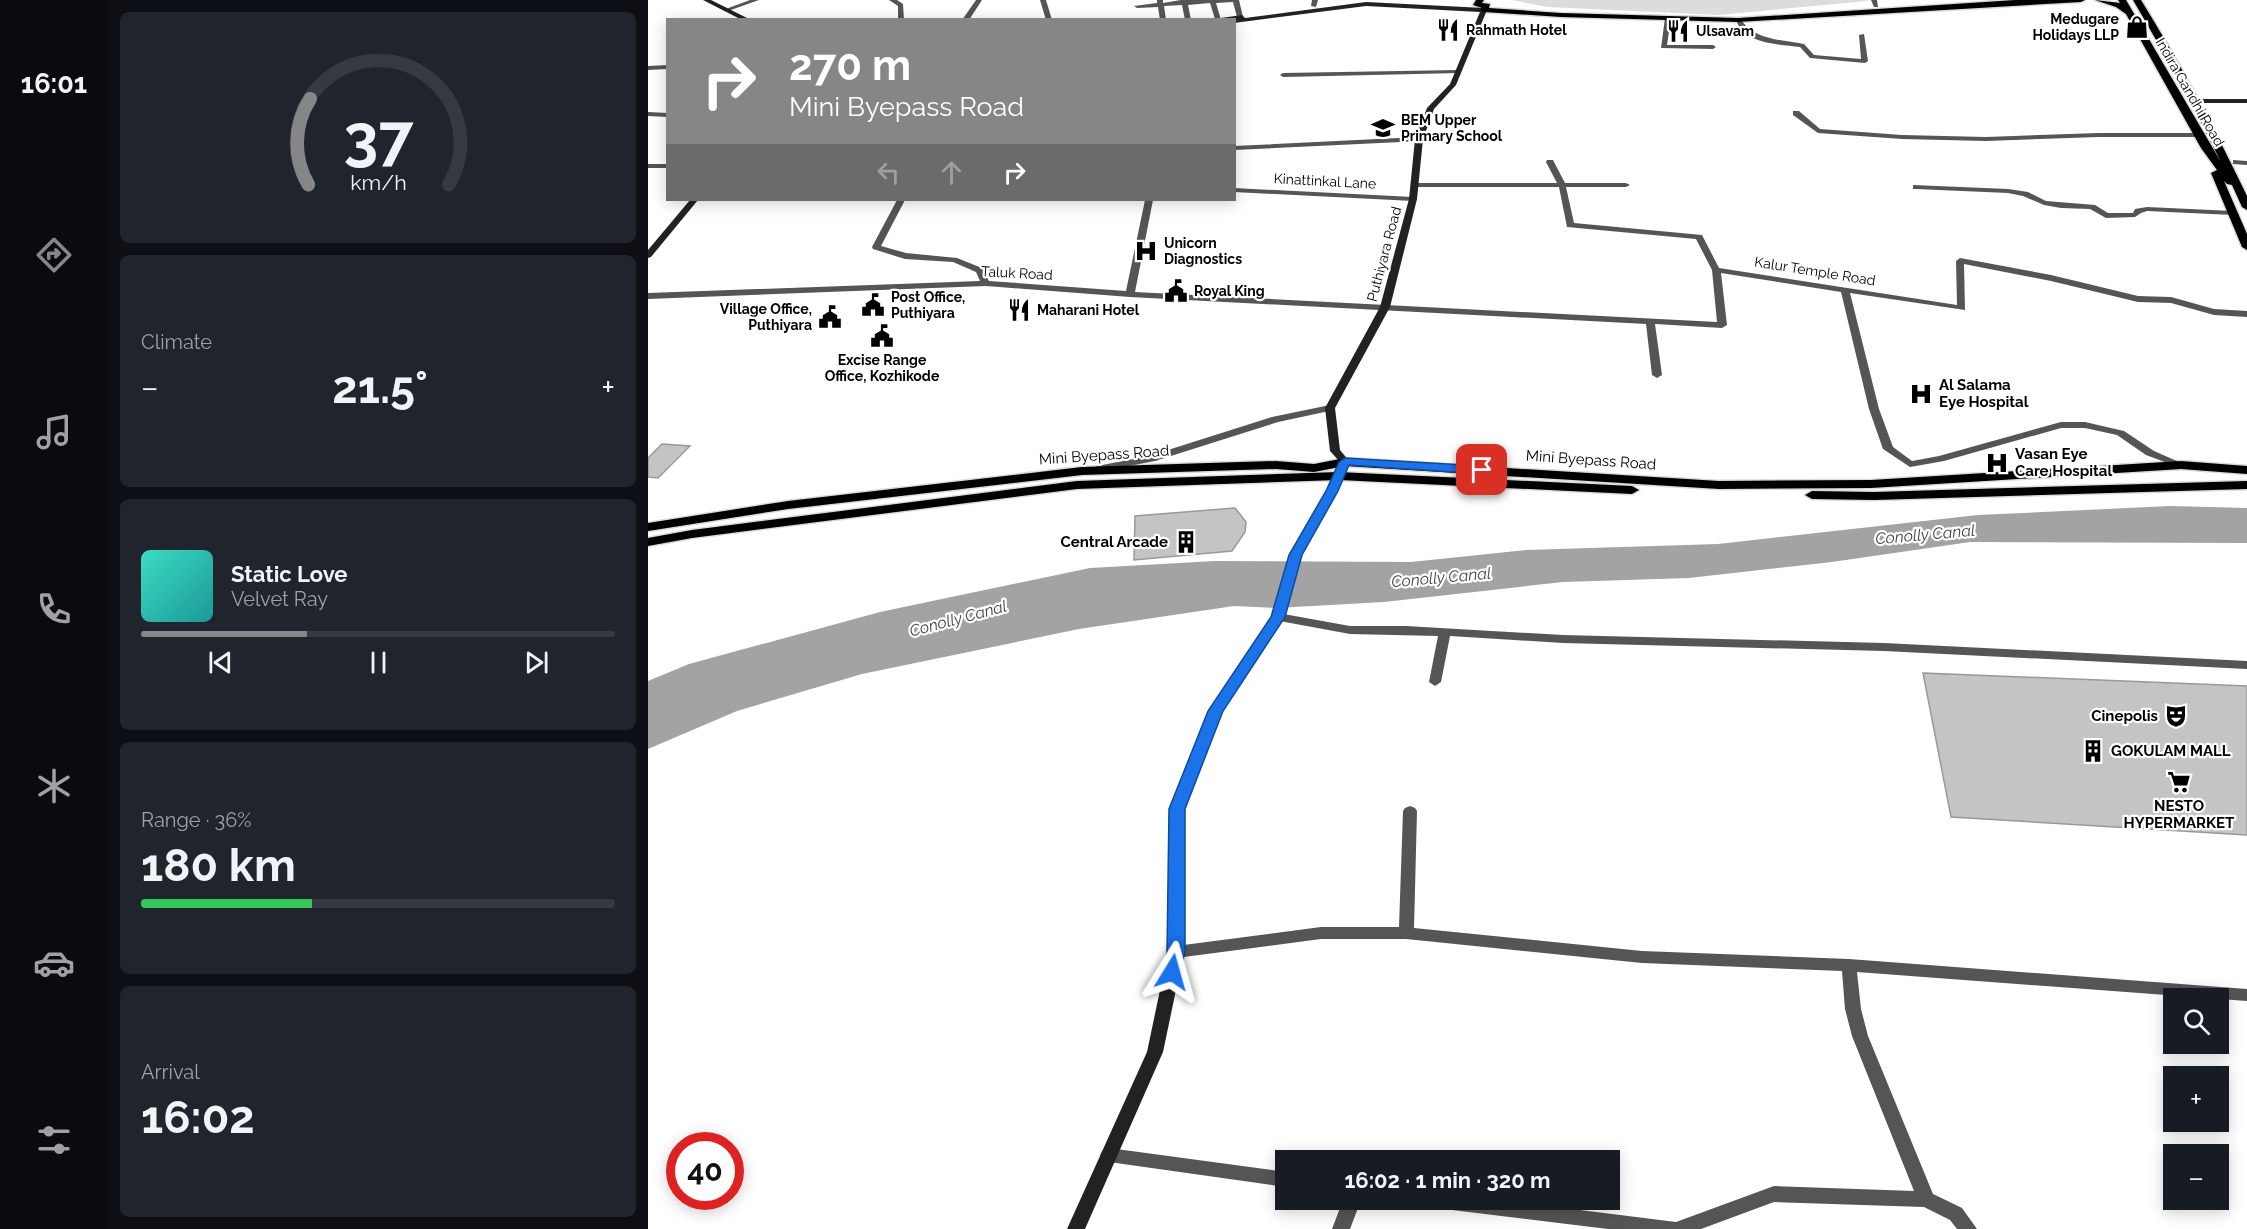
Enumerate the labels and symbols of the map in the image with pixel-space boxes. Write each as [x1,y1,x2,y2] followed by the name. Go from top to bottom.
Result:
[2033,11,2120,43] place label: Medugare Holidays LLP
[2124,14,2150,40] shop icon: Medugare Holidays LLP
[1435,17,1461,43] restaurant icon: Rahmath Hotel
[1665,18,1691,44] restaurant icon: Ulsavam
[1466,22,1567,38] place label: Rahmath Hotel
[1696,23,1754,39] place label: Ulsavam
[2152,35,2228,149] street label: Indira Gandhi Road
[1401,112,1503,144] place label: BEM Upper Primary School
[1370,115,1396,141] school or university icon: BEM Upper Primary School
[1273,170,1377,192] street label: Kinattinkal Lane
[1364,205,1404,303] street label: Puthiyara Road
[1164,235,1242,267] place label: Unicorn Diagnostics
[1133,238,1159,264] hospital icon: Unicorn Diagnostics
[1753,254,1877,288] street label: Kalur Temple Road
[981,263,1053,283] street label: Taluk Road
[1163,278,1189,304] public building icon: Royal King
[1194,283,1265,299] place label: Royal King
[891,289,965,321] place label: Post Office, Puthiyara
[860,292,886,318] public building icon: Post Office, Puthiyara
[1006,297,1032,323] restaurant icon: Maharani Hotel
[720,301,812,333] place label: Village Office, Puthiyara
[1037,302,1140,318] place label: Maharani Hotel
[817,304,843,330] public building icon: Village Office, Puthiyara
[869,323,895,349] public building icon: Excise Range Office, Kozhikode
[825,352,940,384] place label: Excise Range Office, Kozhikode
[1939,376,2029,411] place label: Al Salama Eye Hospital
[1908,381,1934,407] hospital icon: Al Salama Eye Hospital
[1038,441,1170,469] street label: Mini Byepass Road
[1456,444,1507,495] pin
[2015,445,2112,480] place label: Vasan Eye Care Hospital
[1525,446,1657,474] street label: Mini Byepass Road
[1984,450,2010,476] hospital icon: Vasan Eye Care Hospital
[1874,521,1976,548] water label: Conolly Canal
[1173,529,1199,555] building icon: Central Arcade
[1061,533,1168,551] place label: Central Arcade
[1390,564,1492,591] water label: Conolly Canal
[907,596,1009,641] water label: Conolly Canal
[2163,703,2189,729] theatre icon: Cinepolis
[2091,707,2158,725] place label: Cinepolis
[2080,738,2106,764] building icon: GOKULAM MALL
[2111,742,2231,760] place label: GOKULAM MALL
[2166,769,2192,795] supermarket icon: NESTO HYPERMARKET
[2124,797,2235,832] place label: NESTO HYPERMARKET
[1140,940,1204,1004] position arrow
[666,1132,744,1210] speed limit sign: 40

